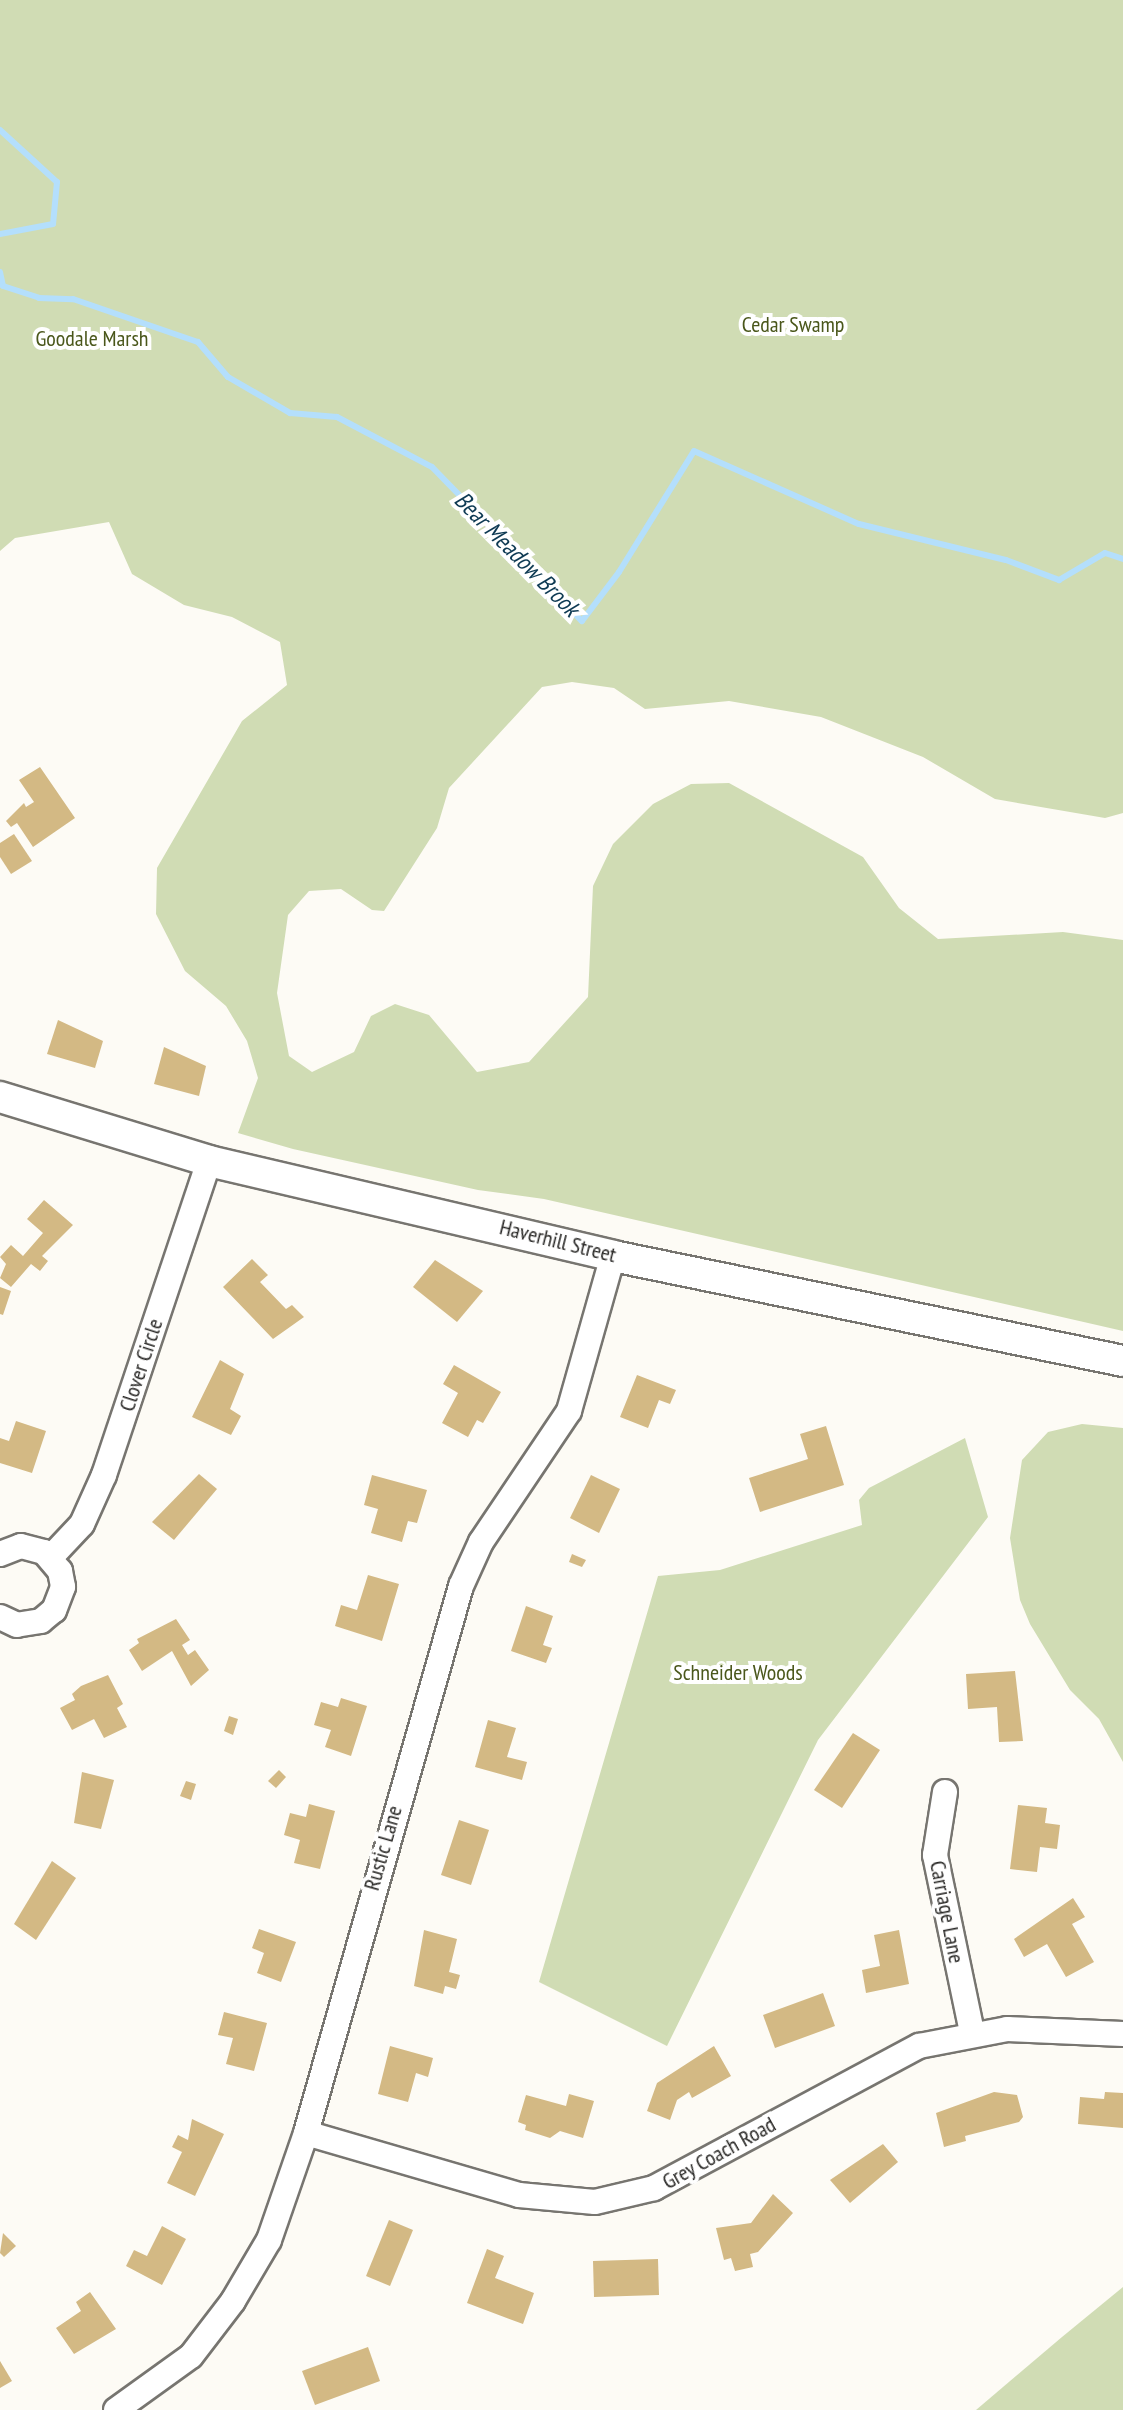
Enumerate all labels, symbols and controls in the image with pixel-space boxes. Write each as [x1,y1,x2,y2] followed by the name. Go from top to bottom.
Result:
[742,312,844,338] park label: Cedar Swamp
[36,326,148,352] park label: Goodale Marsh
[448,485,586,623] water label: Bear Meadow Brook
[497,1214,619,1268] street label: Haverhill Street
[114,1315,168,1415] street label: Clover Circle
[673,1660,803,1686] park label: Schneider Woods
[358,1802,408,1894] street label: Rustic Lane
[924,1859,970,1965] street label: Carriage Lane
[658,2111,780,2195] street label: Grey Coach Road

